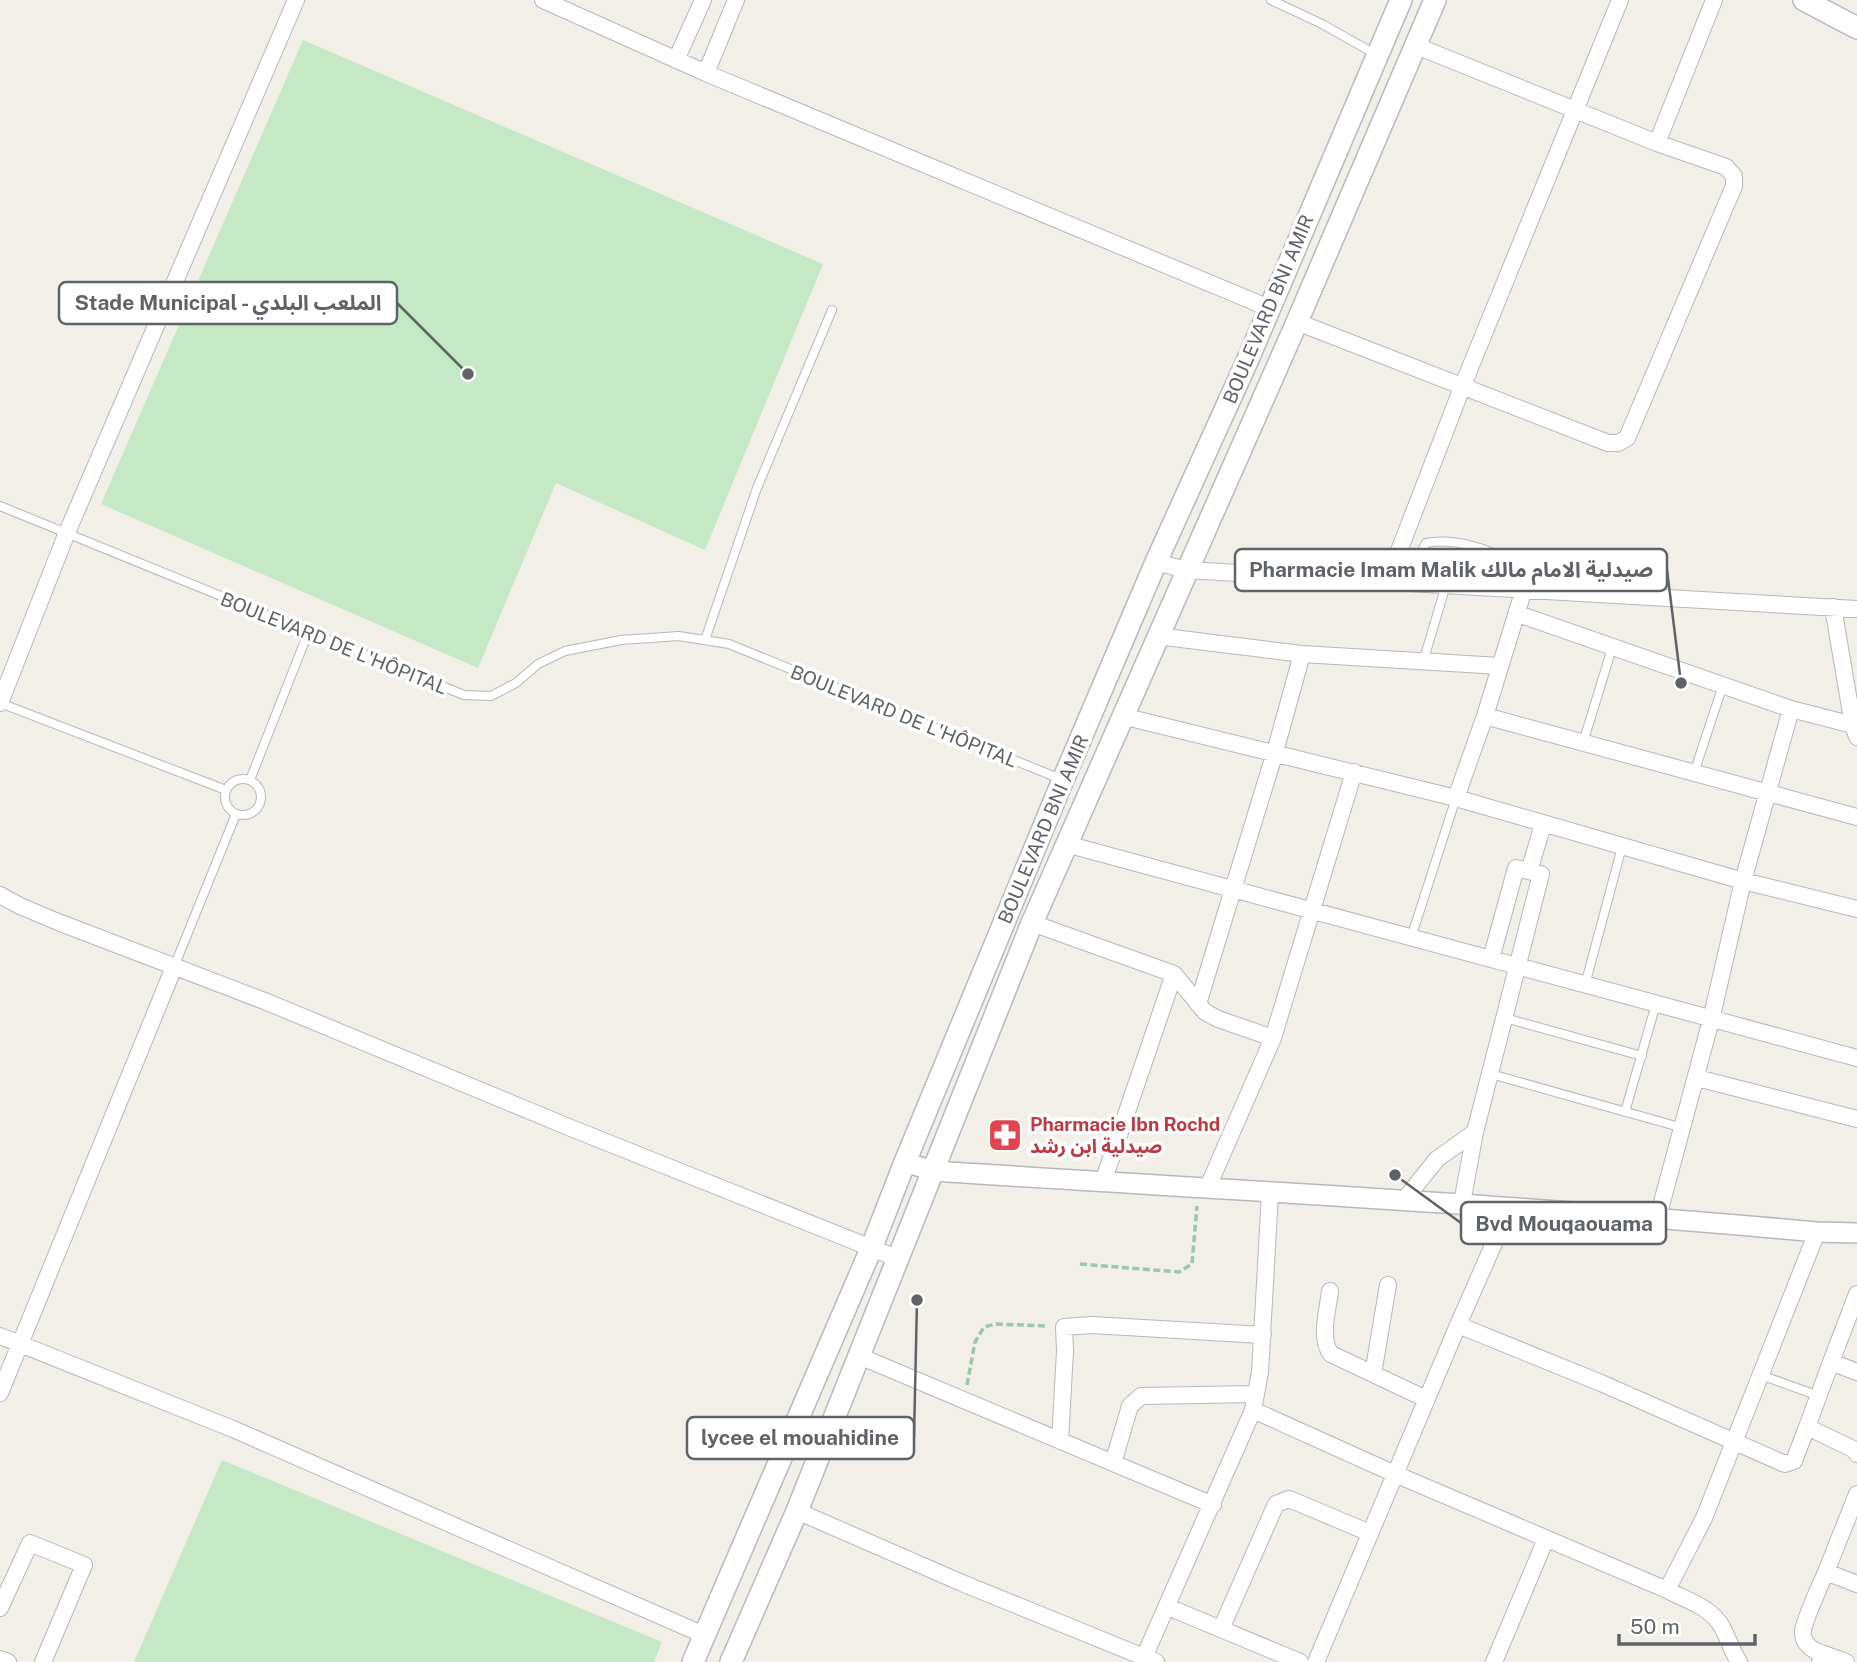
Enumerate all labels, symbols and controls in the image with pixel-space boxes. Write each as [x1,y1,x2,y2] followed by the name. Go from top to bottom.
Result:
[1218,211,1318,407] street label: BOULEVARD BNI AMIR
[59,282,397,324] callout: Stade Municipal - الملعب البلدي
[75,290,381,320] text: Stade Municipal - الملعب البلدي
[1235,549,1667,591] callout: Pharmacie Imam Malik صيدلية الامام مالك
[1249,557,1653,586] text: Pharmacie Imam Malik صيدلية الامام مالك
[217,587,451,699] street label: BOULEVARD DE L'HÔPITAL
[787,660,1021,772] street label: BOULEVARD DE L'HÔPITAL
[993,731,1093,927] street label: BOULEVARD BNI AMIR
[1030,1113,1220,1158] place label: Pharmacie Ibn Rochd صيدلية ابن رشد
[986,1116,1024,1154] pharmacy icon: Pharmacie Ibn Rochd صيدلية ابن رشد
[1461,1202,1666,1244] callout: Bvd Mouqaouama
[1475,1211,1653,1236] text: Bvd Mouqaouama
[687,1417,914,1459] callout: lycee el mouahidine
[701,1425,899,1450] text: lycee el mouahidine
[1619,1602,1756,1646] scale bar
[1630,1614,1680,1639] text: 50 m

